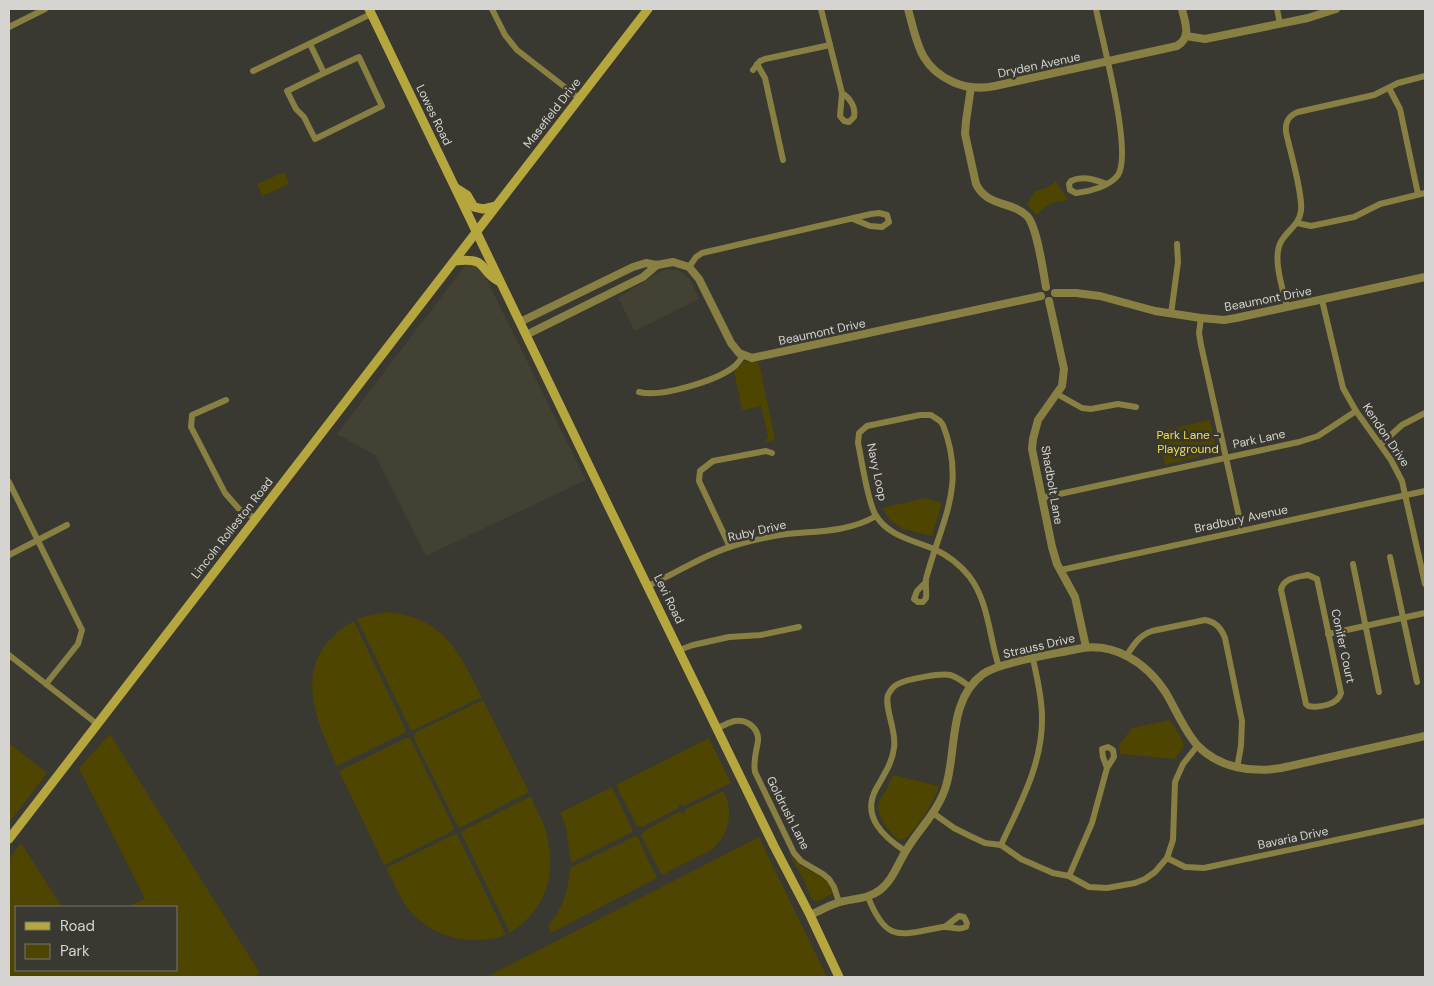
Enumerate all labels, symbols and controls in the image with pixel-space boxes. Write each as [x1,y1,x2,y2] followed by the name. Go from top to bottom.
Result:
[996,48,1082,82] street label: Dryden Avenue
[520,75,585,151] street label: Masefield Drive
[412,82,456,148] street label: Lowes Road
[1223,283,1313,315] street label: Beaumont Drive
[777,315,867,349] street label: Beaumont Drive
[1359,400,1413,470] street label: Kendon Drive
[1231,426,1287,452] street label: Park Lane
[1156,427,1220,457] park label: Park Lane - Playground
[863,442,891,502] street label: Navy Loop
[1037,444,1067,526] street label: Shadbolt Lane
[187,474,277,582] street label: Lincoln Rolleston Road
[1193,501,1289,537] street label: Bradbury Avenue
[726,516,788,545] street label: Ruby Drive
[650,572,688,626] street label: Levi Road
[1327,607,1359,685] street label: Conifer Court
[1002,630,1077,662] street label: Strauss Drive
[763,774,813,853] street label: Goldrush Lane
[1256,823,1330,853] street label: Bavaria Drive
[15,906,178,971] legend
[60,916,95,936] text: Road
[60,941,90,961] text: Park

